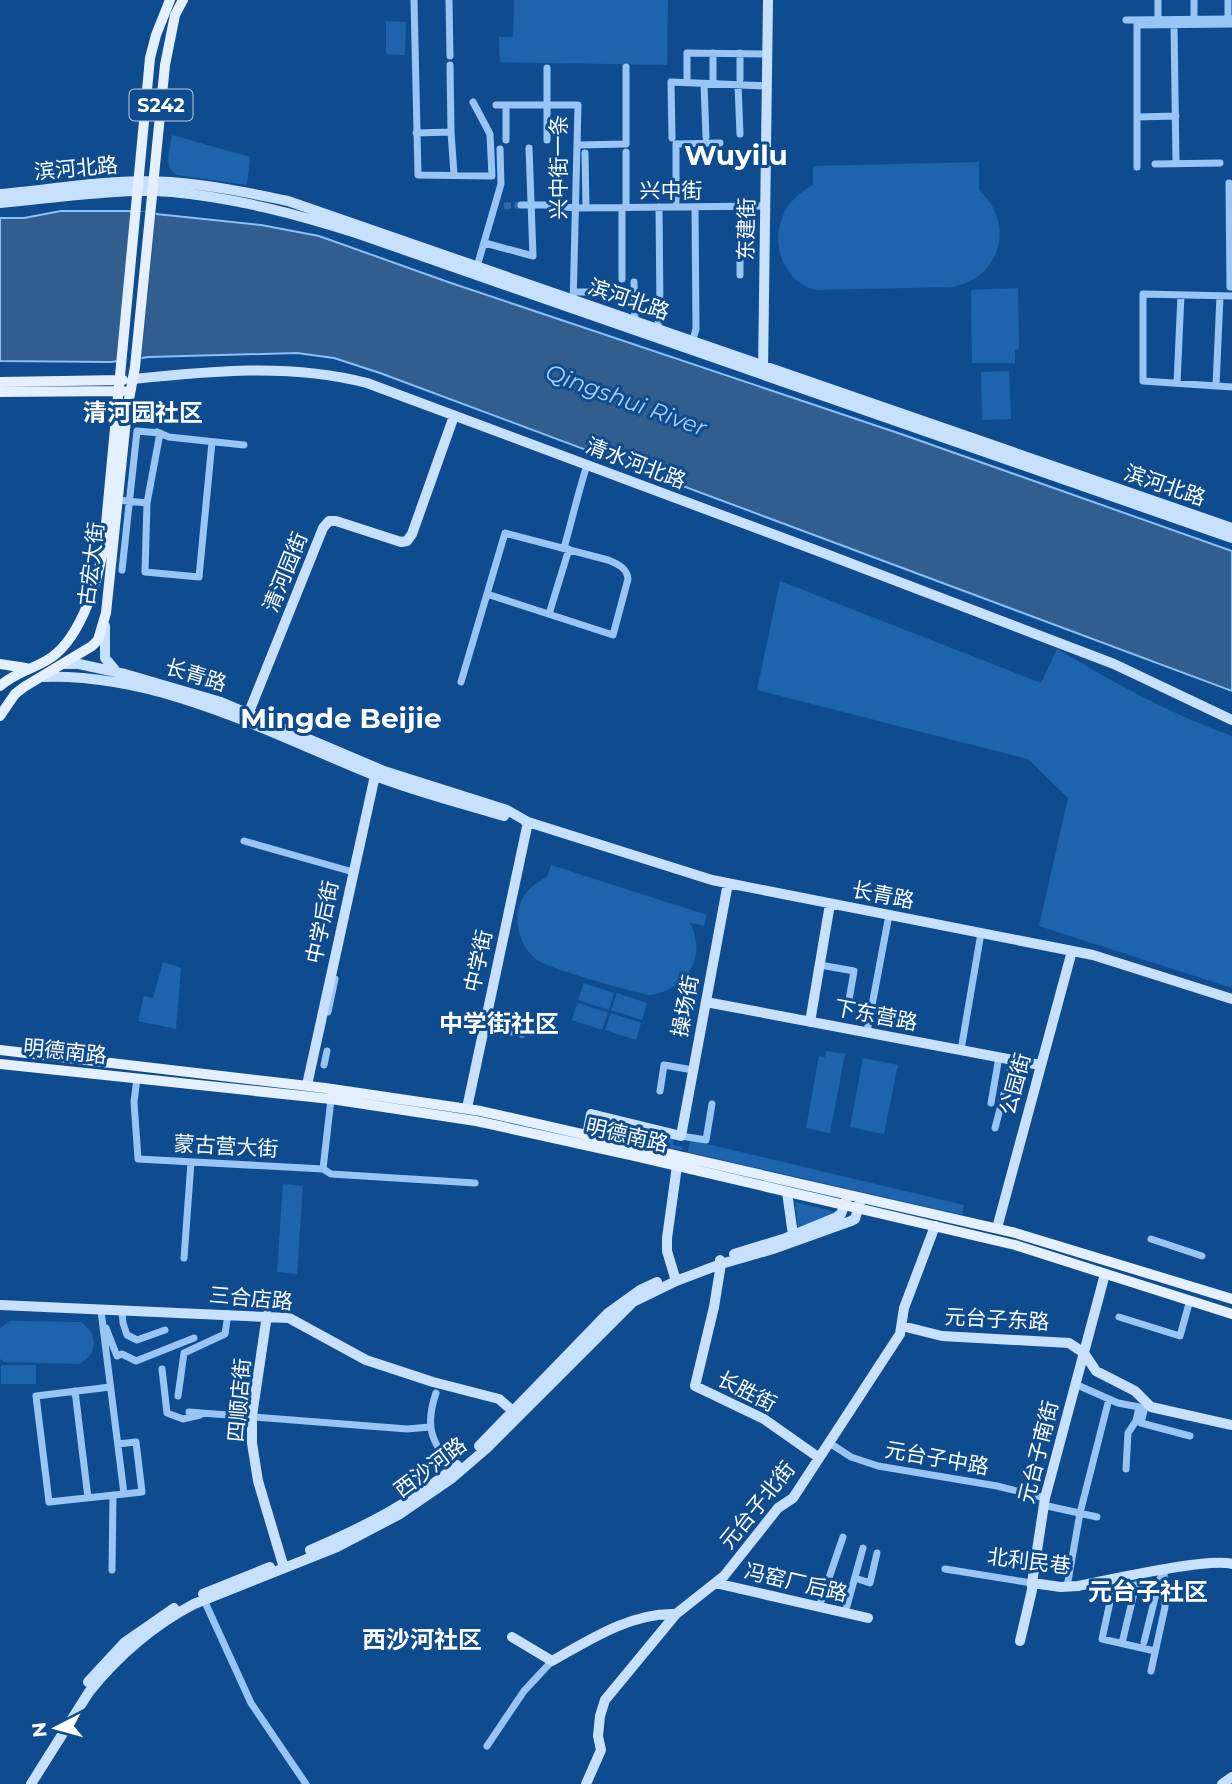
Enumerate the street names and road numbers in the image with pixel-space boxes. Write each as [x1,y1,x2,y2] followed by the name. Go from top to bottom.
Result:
[130,90,192,120] road number: S242
[546,115,571,220] street label: 兴中街一条
[33,152,119,184] street label: 滨河北路
[640,178,703,203] street label: 兴中街
[733,197,759,261] street label: 东建街
[585,274,673,324] street label: 滨河北路
[583,433,689,493] street label: 清水河北路
[1121,460,1209,510] street label: 滨河北路
[73,521,109,607] street label: 古宏大街
[258,528,312,616] street label: 清河园街
[162,654,230,696] street label: 长青路
[850,877,916,913] street label: 长青路
[301,878,343,966] street label: 中学后街
[459,928,497,994] street label: 中学街
[667,973,703,1039] street label: 操场街
[832,995,920,1035] street label: 下东营路
[22,1034,108,1068] street label: 明德南路
[995,1050,1035,1118] street label: 公园街
[583,1113,671,1157] street label: 明德南路
[173,1131,279,1161] street label: 蒙古营大街
[208,1282,294,1314] street label: 三合店路
[944,1304,1050,1334] street label: 元台子东路
[223,1357,255,1443] street label: 四顺店街
[713,1366,781,1416] street label: 长胜街
[1013,1398,1063,1506] street label: 元台子南街
[389,1432,471,1502] street label: 西沙河路
[883,1437,991,1479] street label: 元台子中路
[714,1456,800,1554] street label: 元台子北街
[986,1543,1072,1579] street label: 北利民巷
[742,1558,850,1606] street label: 冯窑厂后路

